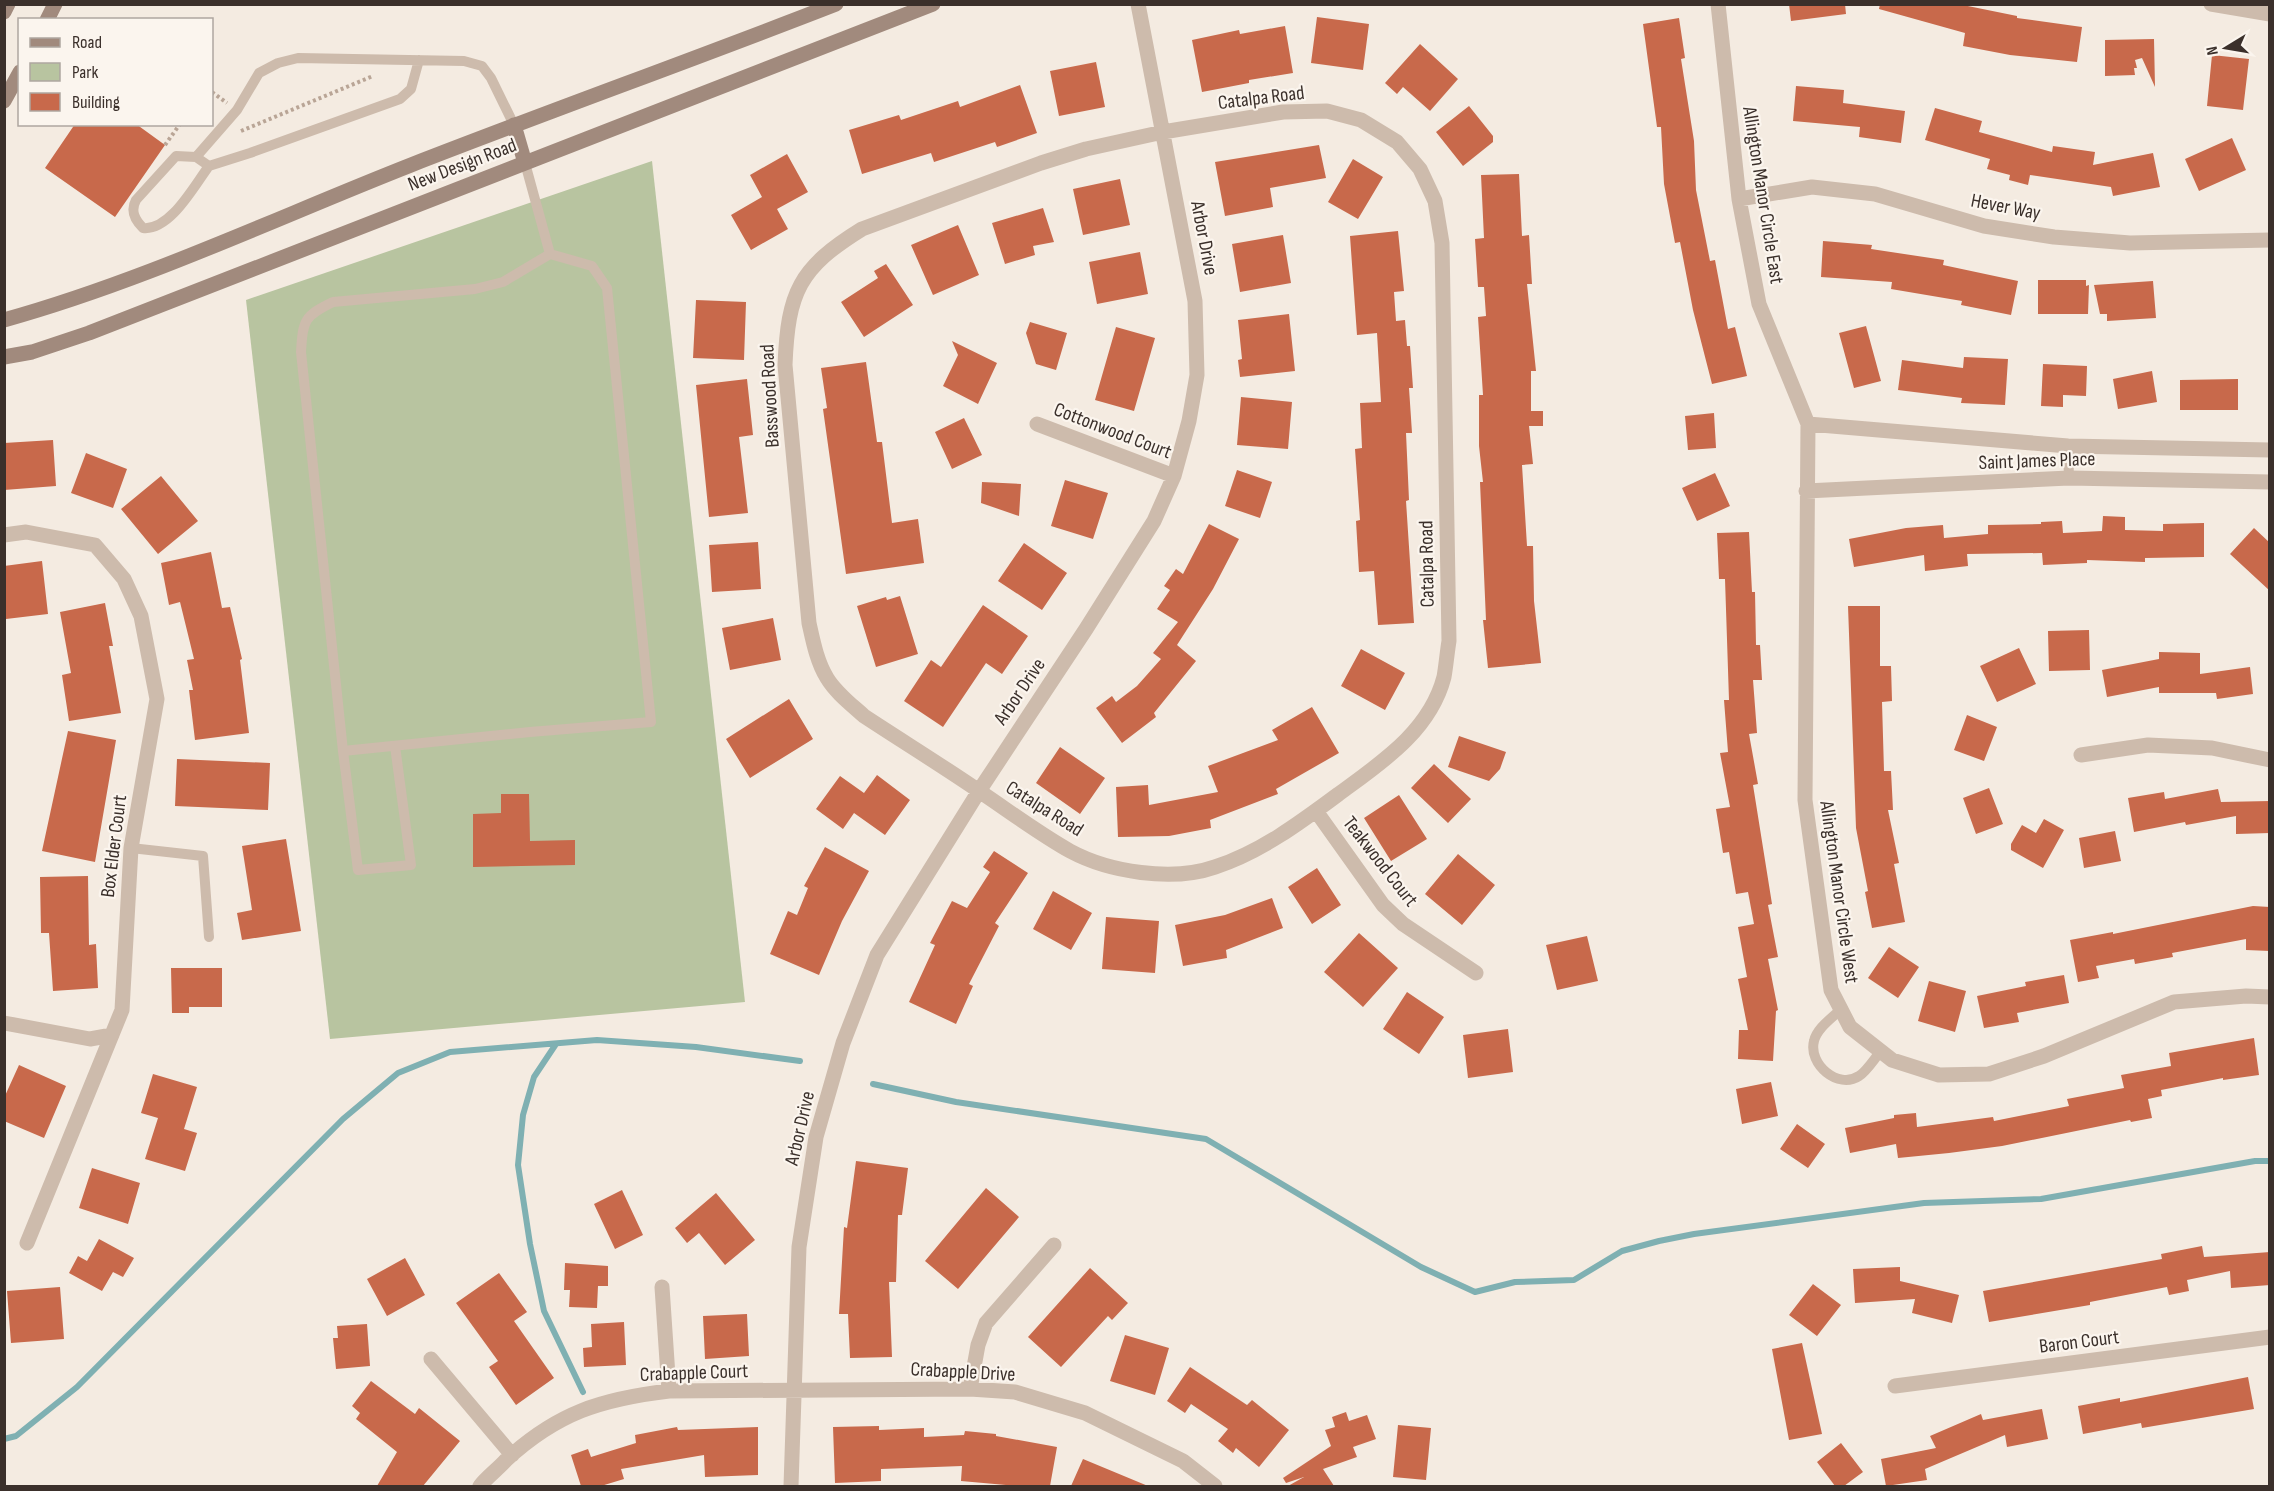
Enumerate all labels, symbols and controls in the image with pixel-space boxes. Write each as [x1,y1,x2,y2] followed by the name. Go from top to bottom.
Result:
[18,18,213,126] legend
[2196,18,2256,78] north arrow
[72,32,102,53] text: Road
[2203,45,2223,57] text: N
[72,62,98,83] text: Park
[1217,81,1306,115] street label: Catalpa Road
[72,92,120,113] text: Building
[1737,104,1789,285] street label: Allington Manor Circle East
[405,133,520,197] street label: New Design Road
[1969,188,2043,226] street label: Hever Way
[1185,198,1223,277] street label: Arbor Drive
[755,344,785,448] street label: Basswood Road
[1050,397,1175,464] street label: Cottonwood Court
[1978,447,2096,475] street label: Saint James Place
[1414,520,1440,608] street label: Catalpa Road
[988,654,1051,730] street label: Arbor Drive
[1001,776,1088,842] street label: Catalpa Road
[96,793,132,899] street label: Box Elder Court
[1814,798,1864,985] street label: Allington Manor Circle West
[1338,812,1423,911] street label: Teakwood Court
[780,1089,820,1168] street label: Arbor Drive
[2038,1325,2120,1359] street label: Baron Court
[910,1357,1016,1387] street label: Crabapple Drive
[639,1359,749,1387] street label: Crabapple Court

